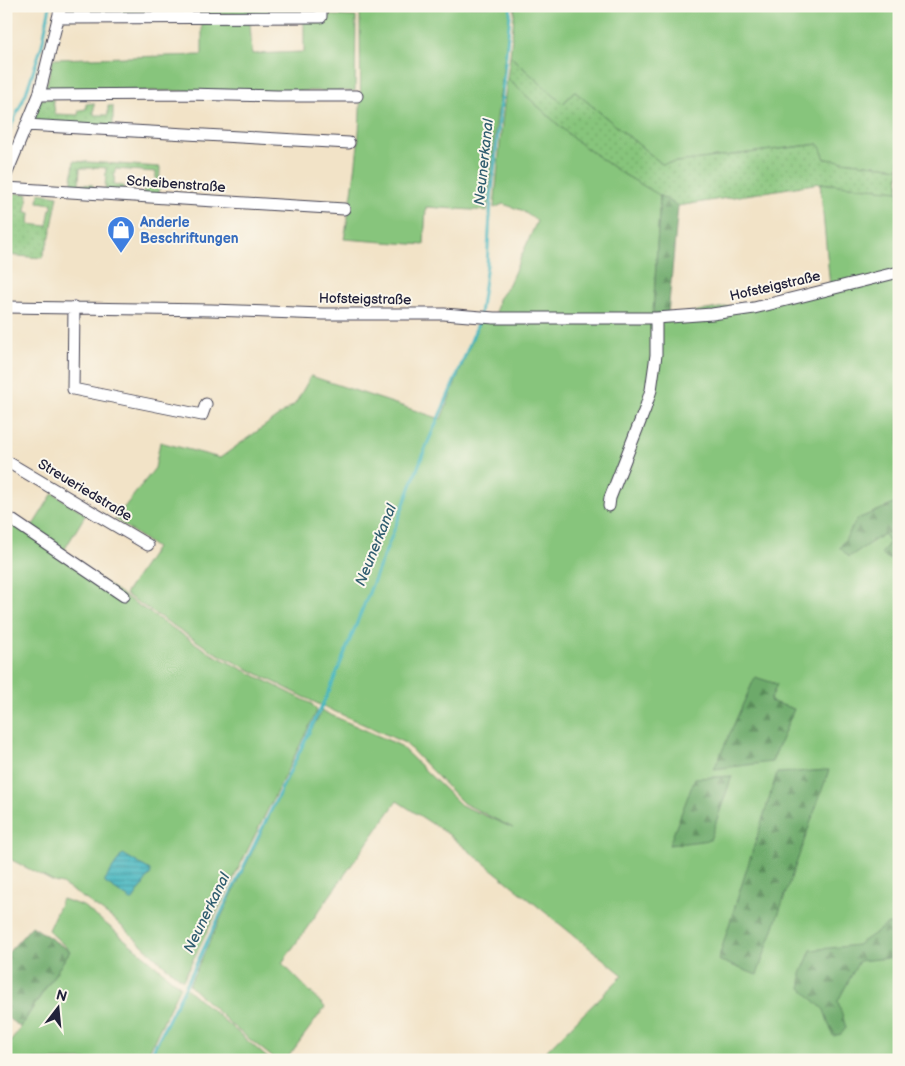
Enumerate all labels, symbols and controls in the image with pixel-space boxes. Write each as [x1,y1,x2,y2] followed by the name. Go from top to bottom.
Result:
[470,117,498,206] water label: Neunerkanal
[126,172,226,196] street label: Scheibenstraße
[139,214,239,247] place label: Anderle Beschriftungen
[106,215,136,254] shop icon: Anderle Beschriftungen
[728,267,822,305] street label: Hofsteigstraße
[319,290,411,308] street label: Hofsteigstraße
[35,455,135,525] street label: Streueriedstraße
[351,501,401,589] water label: Neunerkanal
[179,869,235,956] water label: Neunerkanal
[32,984,82,1034] north arrow
[54,986,69,1006] text: N

